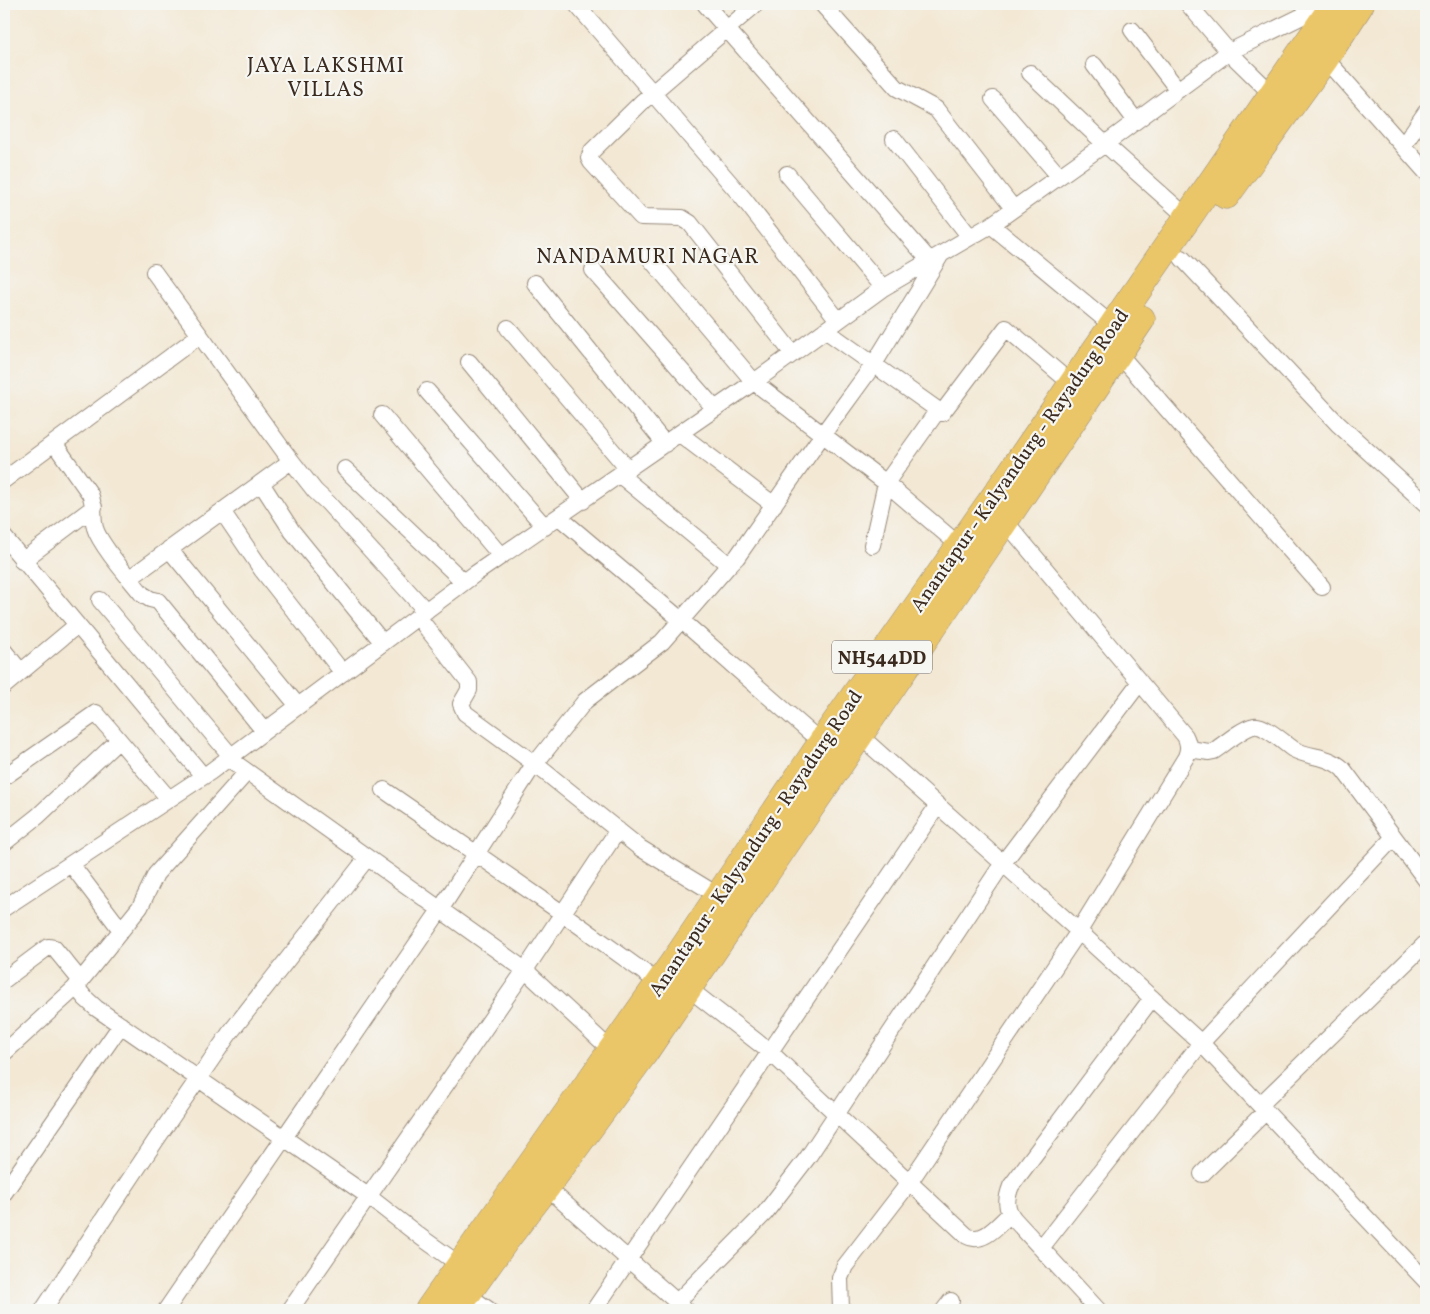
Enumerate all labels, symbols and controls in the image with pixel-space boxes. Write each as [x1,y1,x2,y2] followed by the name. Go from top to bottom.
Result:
[247,52,405,105] district label: JAYA LAKSHMI VILLAS
[536,243,760,272] district label: NANDAMURI NAGAR
[905,304,1137,619] street label: Anantapur - Kalyandurg - Rayadurg Road
[832,640,932,674] road number: NH544DD
[643,685,870,1003] street label: Anantapur - Kalyandurg - Rayadurg Road

